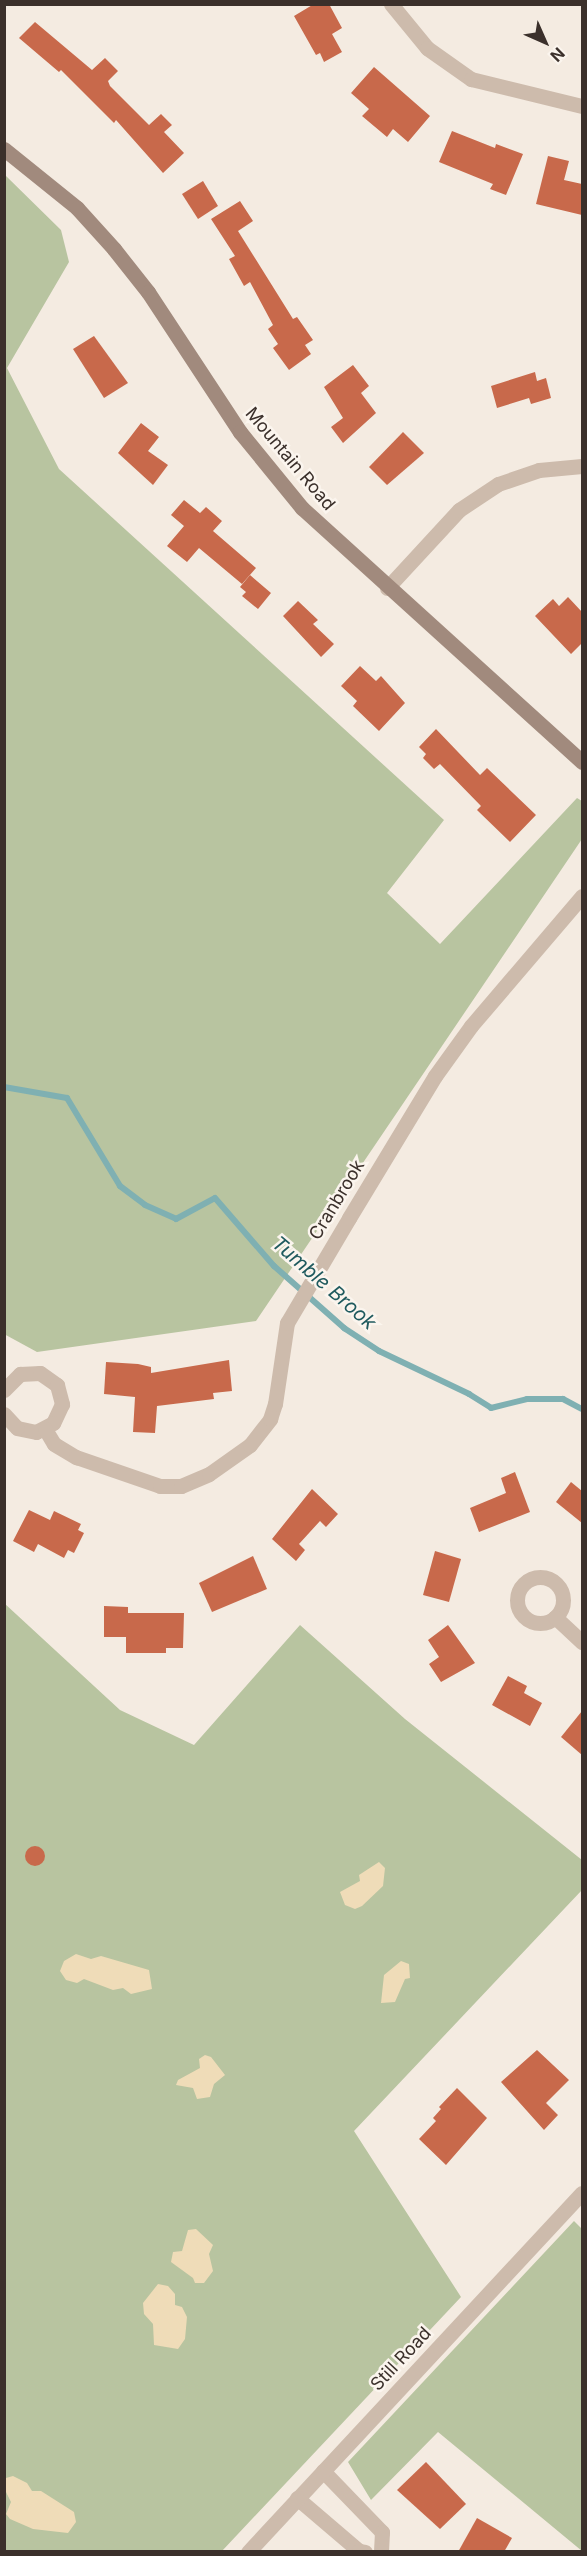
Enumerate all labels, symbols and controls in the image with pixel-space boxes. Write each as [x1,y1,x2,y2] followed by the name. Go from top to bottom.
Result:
[515,12,575,72] north arrow
[546,43,569,66] text: N
[241,403,339,515] street label: Mountain Road
[305,1156,369,1244] street label: Cranbrook
[267,1231,381,1335] water label: Tumble Brook
[366,2323,436,2395] street label: Still Road

